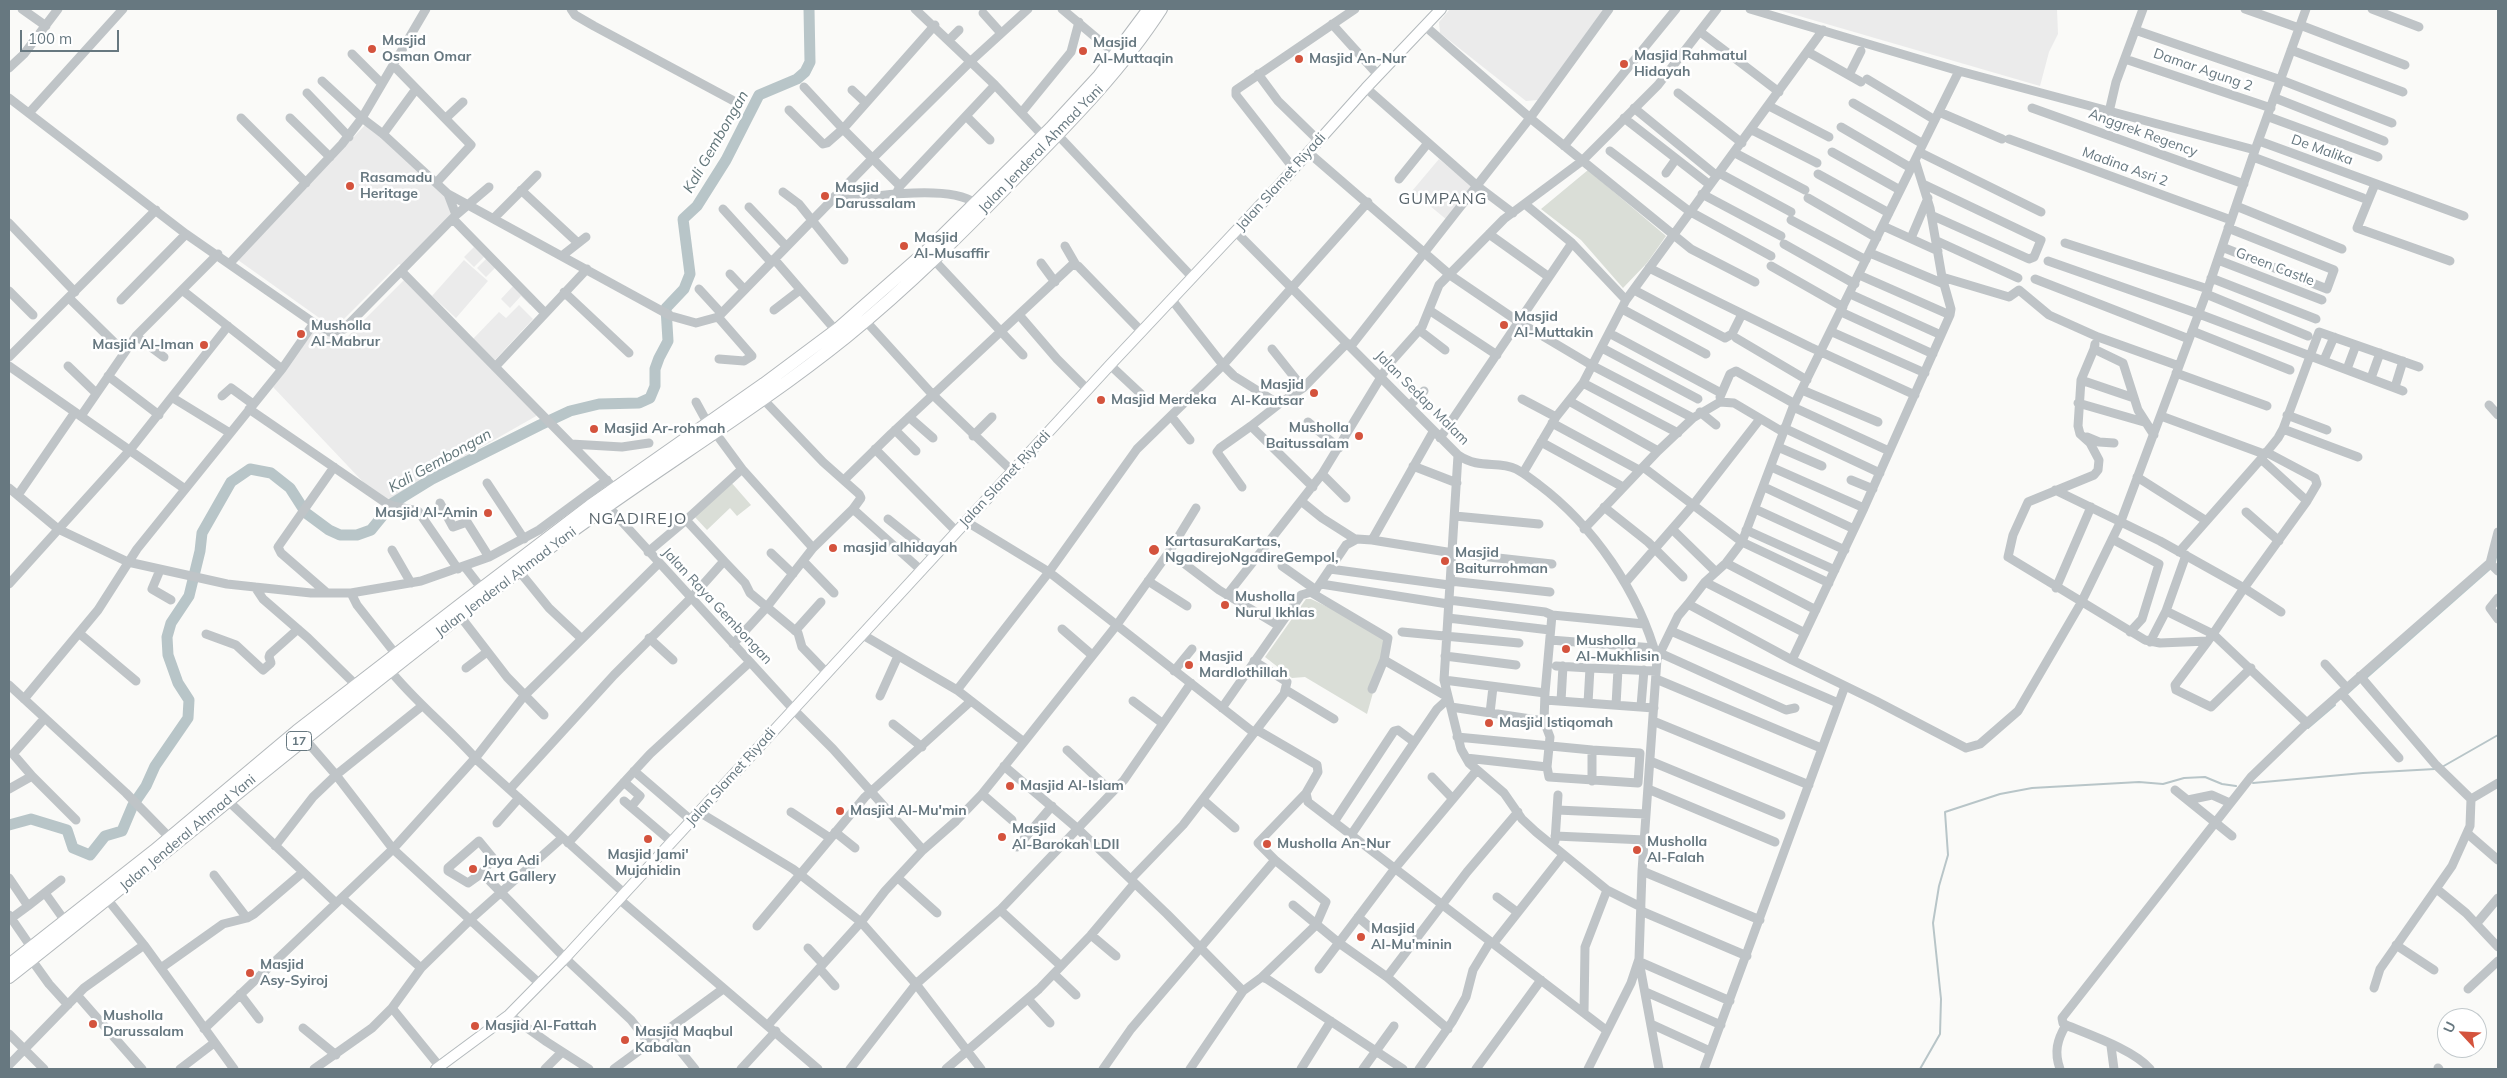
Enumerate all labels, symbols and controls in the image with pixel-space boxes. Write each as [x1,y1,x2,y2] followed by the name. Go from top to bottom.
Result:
[22,20,121,52] scale bar
[28,29,72,48] text: 100 m
[382,33,471,65] place label: Masjid Osman Omar
[1093,35,1173,68] place label: Masjid Al-Muttaqin
[366,43,378,55] marker: Masjid Osman Omar
[1077,45,1089,57] marker: Masjid Al-Muttaqin
[2151,45,2255,95] street label: Damar Agung 2
[1634,48,1747,80] place label: Masjid Rahmatul Hidayah
[1309,51,1406,67] place label: Masjid An-Nur
[1293,53,1305,65] marker: Masjid An-Nur
[1618,58,1630,70] marker: Masjid Rahmatul Hidayah
[975,81,1107,217] street label: Jalan Jenderal Ahmad Yani
[679,88,753,196] water label: Kali Gembongan
[2086,105,2200,161] street label: Anggrek Regency
[1233,130,1329,234] street label: Jalan Slamet Riyadi
[2289,131,2355,169] street label: De Malika
[2080,144,2170,190] street label: Madina Asri 2
[360,170,432,202] place label: Rasamadu Heritage
[344,180,356,192] marker: Rasamadu Heritage
[835,180,916,212] place label: Masjid Darussalam
[1398,189,1488,209] district label: GUMPANG
[819,190,831,202] marker: Masjid Darussalam
[914,230,990,262] place label: Masjid Al-Musaffir
[898,240,910,252] marker: Masjid Al-Musaffir
[2233,244,2317,290] street label: Green Castle
[1514,309,1594,342] place label: Masjid Al-Muttakin
[311,318,380,351] place label: Musholla Al-Mabrur
[1498,319,1510,331] marker: Masjid Al-Muttakin
[295,328,307,340] marker: Musholla Al-Mabrur
[92,337,194,353] place label: Masjid Al-Iman
[198,339,210,351] marker: Masjid Al-Iman
[1371,347,1473,449] street label: Jalan Sedap Malam
[1231,377,1304,410] place label: Masjid Al-Kautsar
[1308,387,1320,399] marker: Masjid Al-Kautsar
[1111,392,1217,408] place label: Masjid Merdeka
[1095,394,1107,406] marker: Masjid Merdeka
[1266,420,1349,452] place label: Musholla Baitussalam
[604,421,725,437] place label: Masjid Ar-rohmah
[588,423,600,435] marker: Masjid Ar-rohmah
[385,425,495,497] water label: Kali Gembongan
[956,427,1054,531] street label: Jalan Slamet Riyadi
[1353,430,1365,442] marker: Musholla Baitussalam
[375,505,478,521] place label: Masjid Al-Amin
[482,507,494,519] marker: Masjid Al-Amin
[588,509,688,529] district label: NGADIREJO
[432,524,580,640] street label: Jalan Jenderal Ahmad Yani
[1165,534,1338,566] place label: KartasuraKartas, NgadirejoNgadireGempol,
[843,540,957,556] place label: masjid alhidayah
[827,542,839,554] marker: masjid alhidayah
[1147,543,1161,557] marker: KartasuraKartas, NgadirejoNgadireGempol,
[658,544,776,668] street label: Jalan Raya Gembongan
[1455,545,1548,578] place label: Masjid Baiturrohman
[1439,555,1451,567] marker: Masjid Baiturrohman
[1235,589,1315,622] place label: Musholla Nurul Ikhlas
[1219,599,1231,611] marker: Musholla Nurul Ikhlas
[1576,633,1659,666] place label: Musholla Al-Mukhlisin
[1560,643,1572,655] marker: Musholla Al-Mukhlisin
[1199,649,1288,682] place label: Masjid Mardlothillah
[1183,659,1195,671] marker: Masjid Mardlothillah
[1499,715,1613,731] place label: Masjid Istiqomah
[1483,717,1495,729] marker: Masjid Istiqomah
[683,725,779,829] street label: Jalan Slamet Riyadi
[286,731,312,750] road number: 17
[117,771,259,895] street label: Jalan Jenderal Ahmad Yani
[1020,778,1124,794] place label: Masjid Al-Islam
[1004,780,1016,792] marker: Masjid Al-Islam
[850,803,967,819] place label: Masjid Al-Mu'min
[834,805,846,817] marker: Masjid Al-Mu'min
[1012,821,1119,854] place label: Masjid Al-Barokah LDII
[996,831,1008,843] marker: Masjid Al-Barokah LDII
[642,833,654,845] marker: Masjid Jami' Mujahidin
[1647,834,1707,866] place label: Musholla Al-Falah
[1277,836,1391,852] place label: Musholla An-Nur
[1261,838,1273,850] marker: Musholla An-Nur
[1631,844,1643,856] marker: Musholla Al-Falah
[607,847,689,880] place label: Masjid Jami' Mujahidin
[483,853,556,886] place label: Jaya Adi Art Gallery
[467,863,479,875] marker: Jaya Adi Art Gallery
[1371,921,1452,954] place label: Masjid Al-Mu'minin
[1355,931,1367,943] marker: Masjid Al-Mu'minin
[260,957,328,990] place label: Masjid Asy-Syiroj
[244,967,256,979] marker: Masjid Asy-Syiroj
[103,1008,184,1040] place label: Musholla Darussalam
[2437,1008,2487,1058] north arrow
[87,1018,99,1030] marker: Musholla Darussalam
[485,1018,597,1034] place label: Masjid Al-Fattah
[2439,1019,2460,1036] text: U
[469,1020,481,1032] marker: Masjid Al-Fattah
[635,1024,733,1056] place label: Masjid Maqbul Kabalan
[619,1034,631,1046] marker: Masjid Maqbul Kabalan

